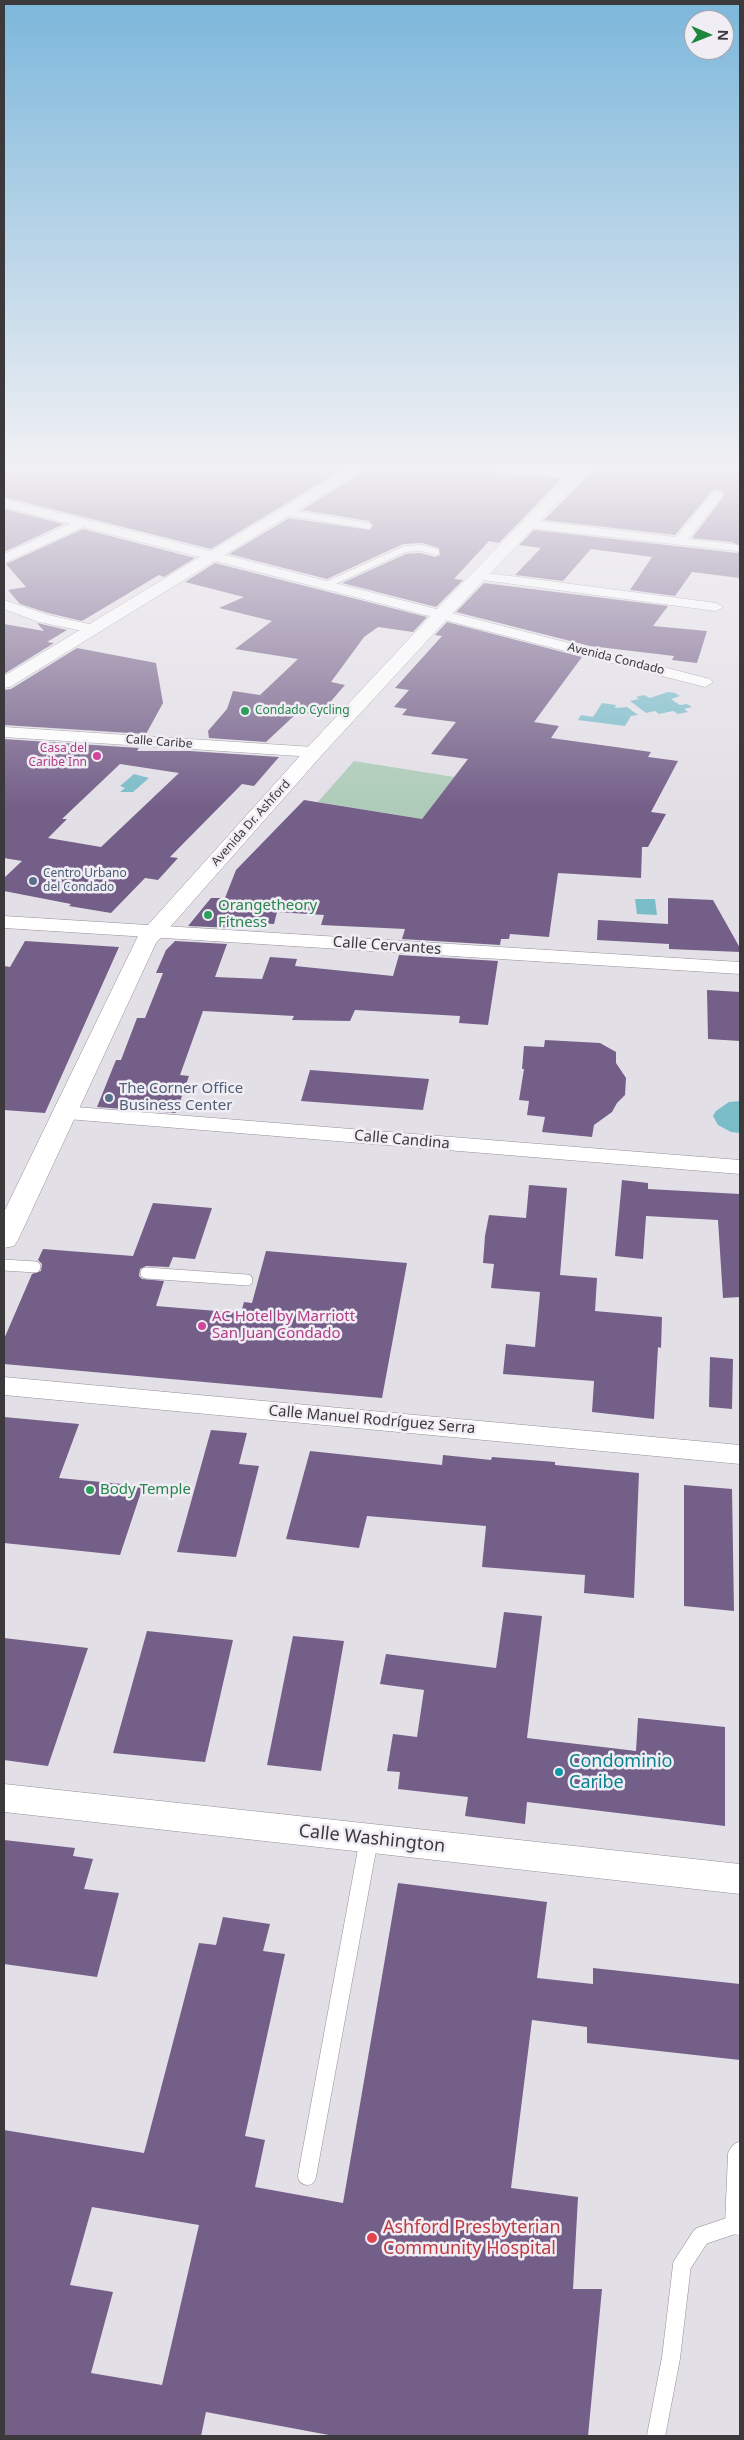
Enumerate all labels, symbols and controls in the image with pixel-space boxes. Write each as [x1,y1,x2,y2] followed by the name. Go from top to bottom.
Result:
[684,10,734,60] north arrow
[714,29,733,41] text: N
[566,640,666,678] street label: Avenida Condado
[255,704,350,718] place label: Condado Cycling
[239,705,251,717] marker: Condado Cycling
[125,732,193,752] street label: Calle Caribe
[28,742,87,770] place label: Casa del Caribe Inn
[91,750,103,762] marker: Casa del Caribe Inn
[209,777,293,869] street label: Avenida Dr. Ashford
[43,867,127,895] place label: Centro Urbano del Condado
[27,875,39,887] marker: Centro Urbano del Condado
[218,897,317,932] place label: Orangetheory Fitness
[202,909,214,921] marker: Orangetheory Fitness
[332,933,442,959] street label: Calle Cervantes
[119,1080,243,1115] place label: The Corner Office Business Center
[103,1092,115,1104] marker: The Corner Office Business Center
[353,1127,451,1153] street label: Calle Candina
[212,1308,355,1343] place label: AC Hotel by Marriott San Juan Condado
[196,1320,208,1332] marker: AC Hotel by Marriott San Juan Condado
[268,1402,476,1438] street label: Calle Manuel Rodríguez Serra
[100,1481,191,1499] place label: Body Temple
[84,1484,96,1496] marker: Body Temple
[569,1751,672,1794] place label: Condominio Caribe
[553,1766,565,1778] marker: Condominio Caribe
[298,1821,446,1857] street label: Calle Washington
[383,2217,561,2260] place label: Ashford Presbyterian Community Hospital
[365,2231,379,2245] marker: Ashford Presbyterian Community Hospital

